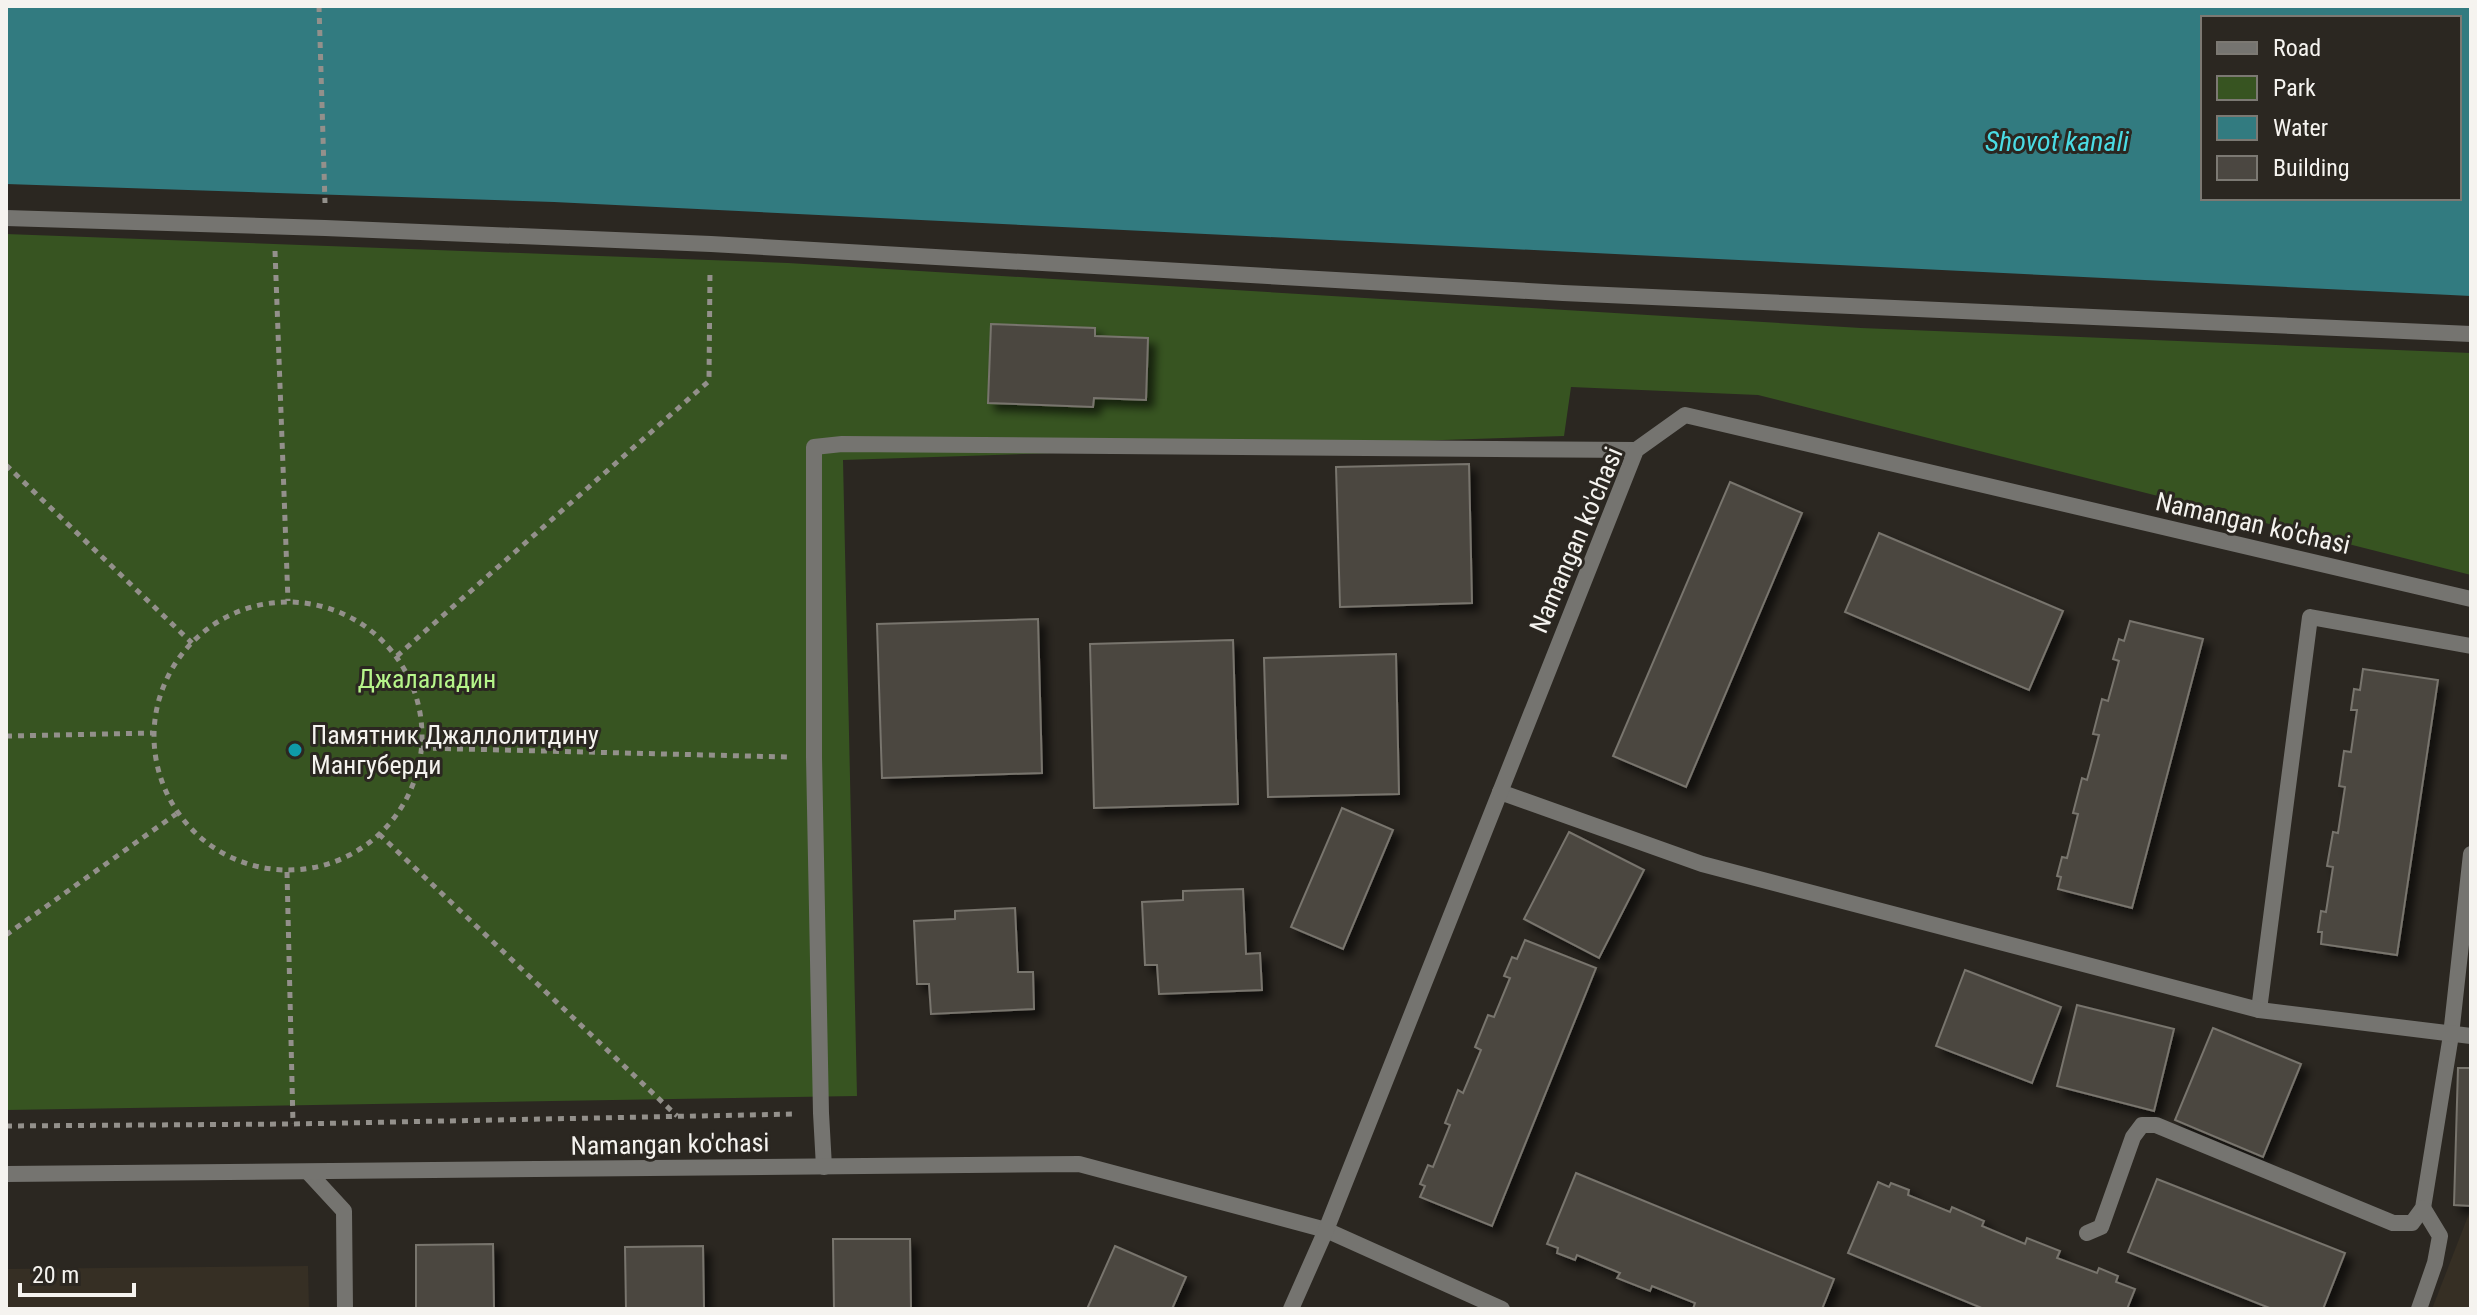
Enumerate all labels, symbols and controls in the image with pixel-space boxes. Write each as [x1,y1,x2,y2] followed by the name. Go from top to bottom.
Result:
[2201,16,2461,200] legend
[2273,34,2321,62] text: Road
[2273,74,2316,102] text: Park
[2273,114,2328,142] text: Water
[1985,125,2130,158] water label: Shovot kanali
[2273,154,2350,182] text: Building
[1523,443,1629,637] street label: Namangan ko'chasi
[2153,486,2353,560] street label: Namangan ko'chasi
[358,664,496,694] park label: Джалаладин
[311,720,599,780] place label: Памятник Джаллолитдину Мангуберди
[286,741,304,759] marker: Памятник Джаллолитдину Мангуберди
[570,1127,770,1161] street label: Namangan ko'chasi
[20,1247,134,1297] scale bar
[32,1261,79,1289] text: 20 m

